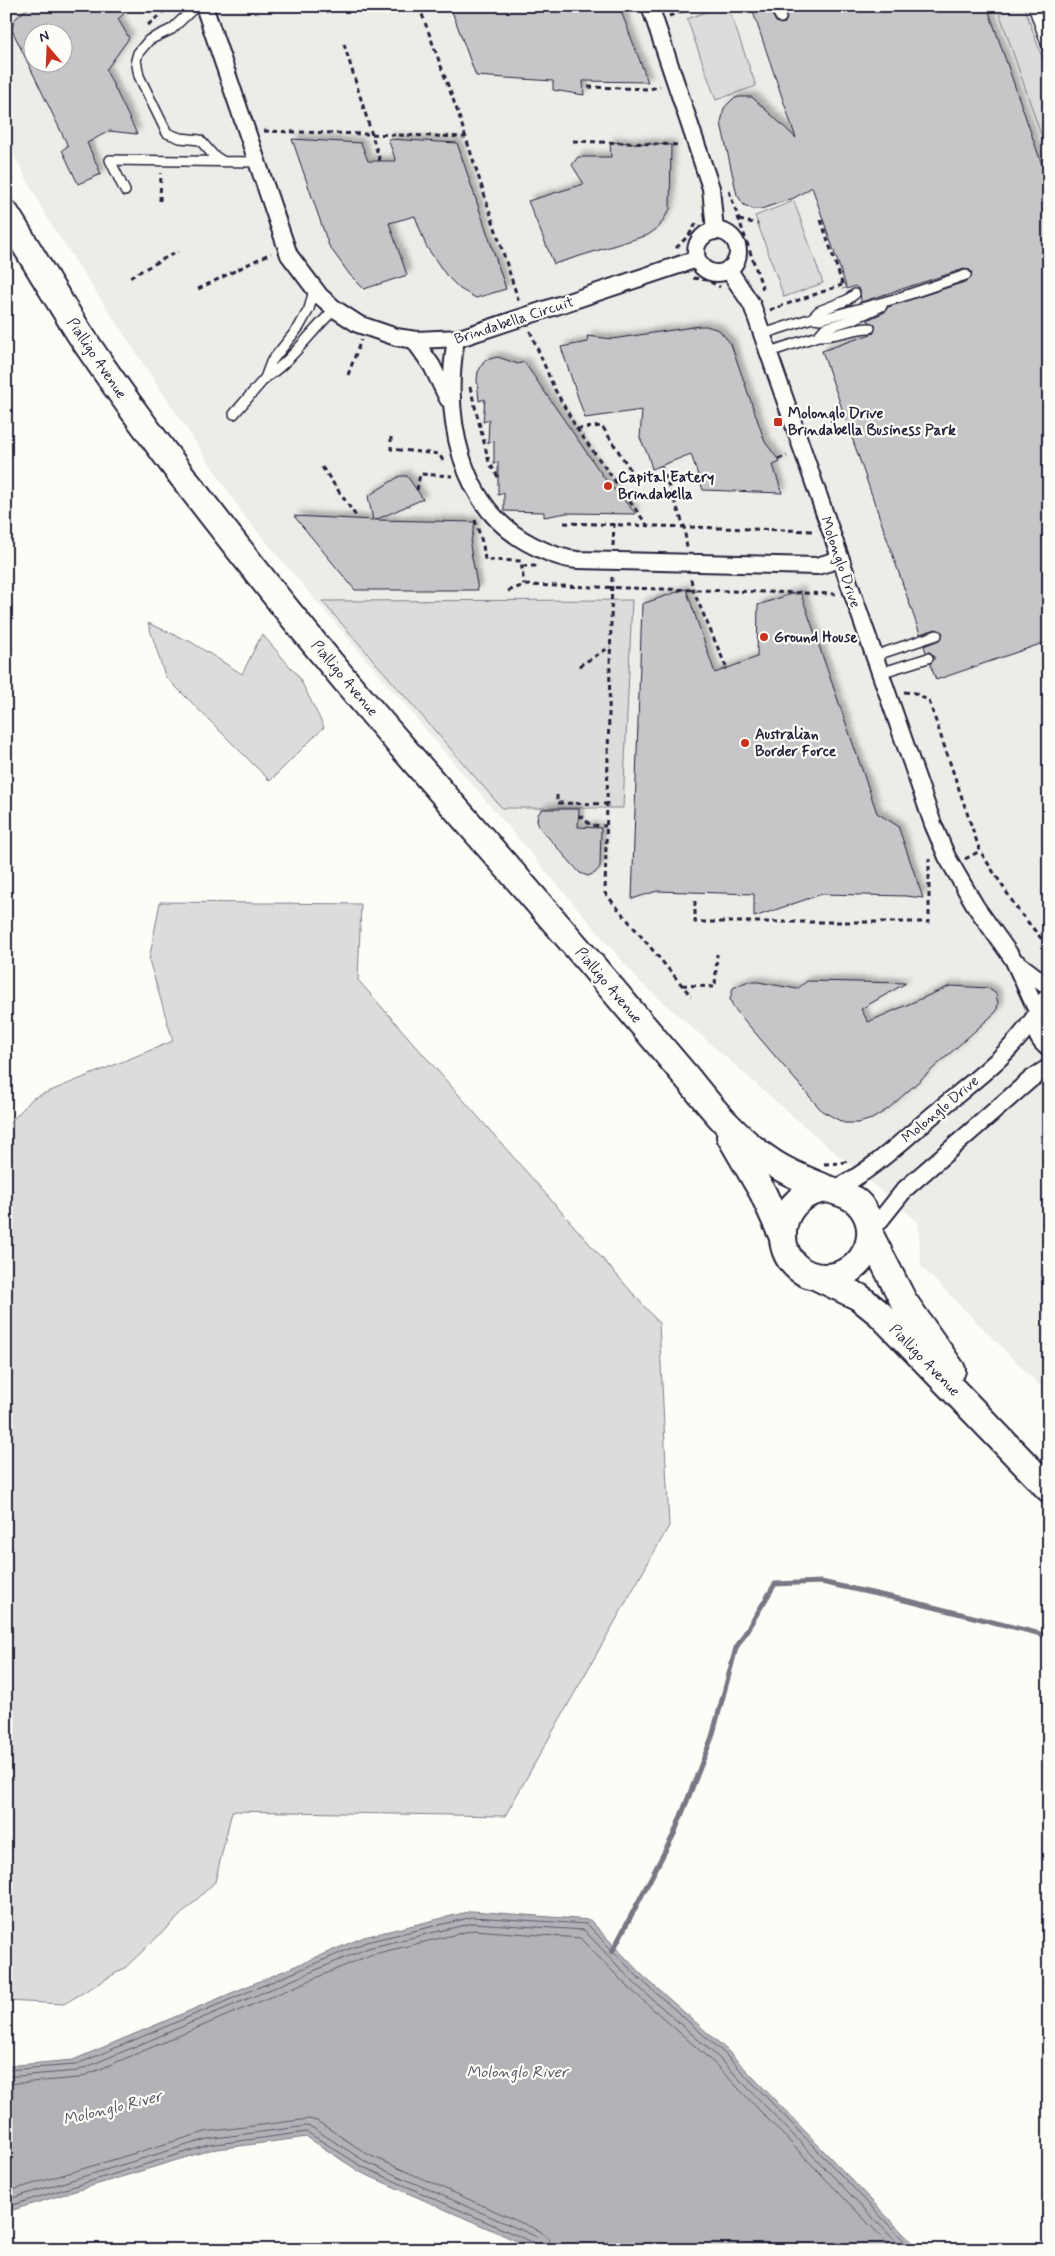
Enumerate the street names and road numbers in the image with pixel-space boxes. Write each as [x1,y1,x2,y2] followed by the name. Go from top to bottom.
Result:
[452,292,577,350] street label: Brindabella Circuit
[62,314,131,403] street label: Pialligo Avenue
[815,514,865,611] street label: Molonglo Drive
[306,636,382,721] street label: Pialligo Avenue
[570,943,646,1028] street label: Pialligo Avenue
[898,1071,984,1148] street label: Molonglo Drive
[885,1320,964,1402] street label: Pialligo Avenue

